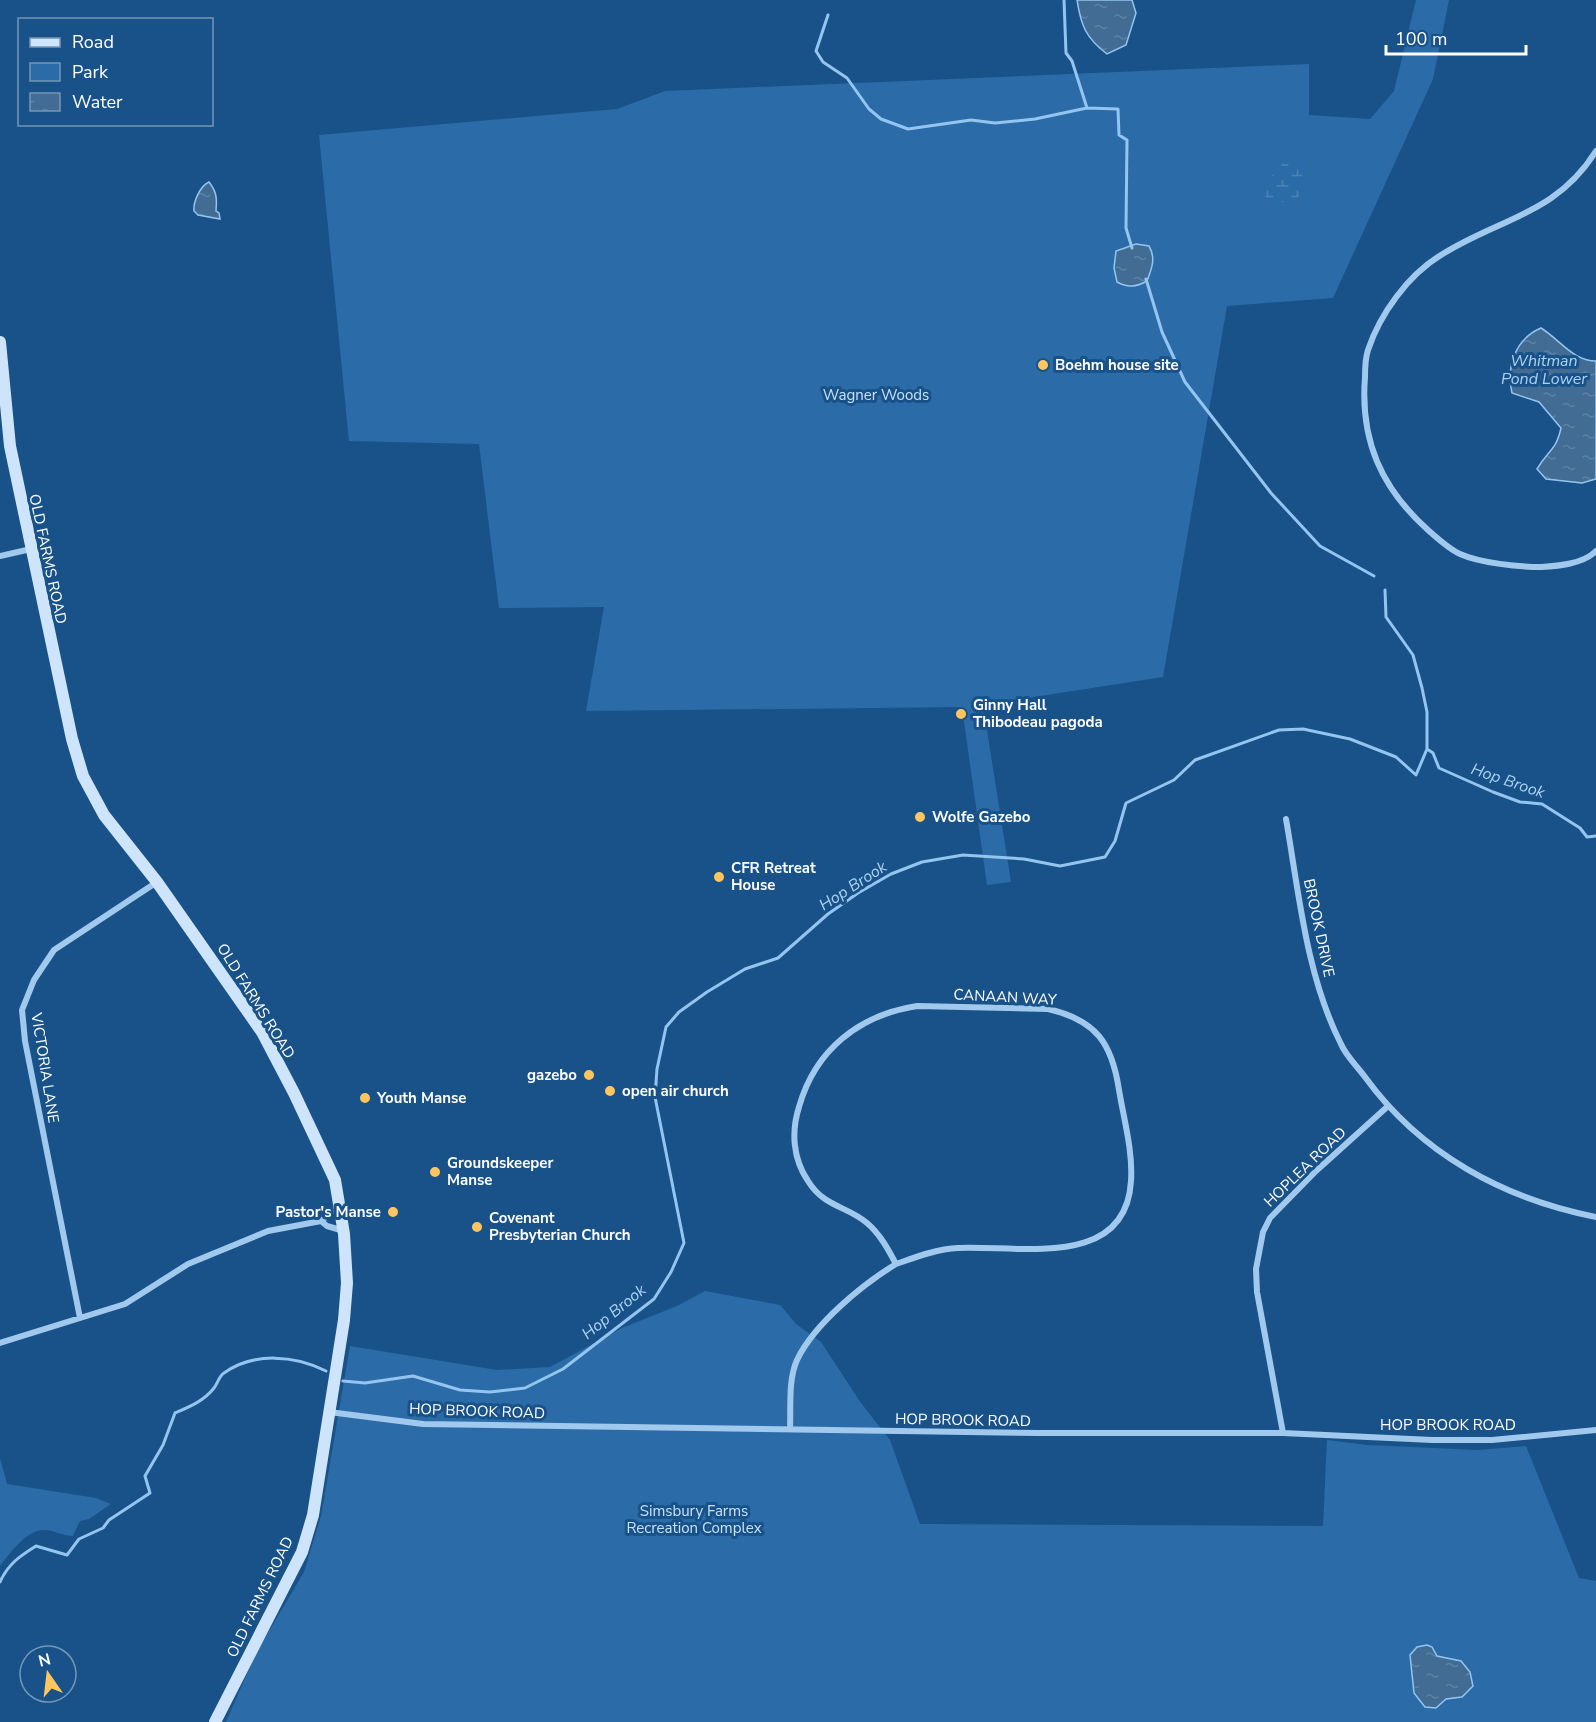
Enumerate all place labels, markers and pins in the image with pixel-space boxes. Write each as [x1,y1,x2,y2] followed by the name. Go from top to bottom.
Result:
[1055,355,1179,375] place label: Boehm house site
[1036,358,1050,372] marker: Boehm house site
[973,695,1103,732] place label: Ginny Hall Thibodeau pagoda
[954,707,968,721] marker: Ginny Hall Thibodeau pagoda
[932,807,1031,827] place label: Wolfe Gazebo
[913,810,927,824] marker: Wolfe Gazebo
[731,858,816,895] place label: CFR Retreat House
[712,870,726,884] marker: CFR Retreat House
[527,1065,577,1085] place label: gazebo
[582,1068,596,1082] marker: gazebo
[622,1081,729,1101] place label: open air church
[603,1084,617,1098] marker: open air church
[376,1088,466,1108] place label: Youth Manse
[358,1091,372,1105] marker: Youth Manse
[447,1153,554,1190] place label: Groundskeeper Manse
[428,1165,442,1179] marker: Groundskeeper Manse
[275,1202,381,1222] place label: Pastor's Manse
[386,1205,400,1219] marker: Pastor's Manse
[489,1208,631,1245] place label: Covenant Presbyterian Church
[470,1220,484,1234] marker: Covenant Presbyterian Church

